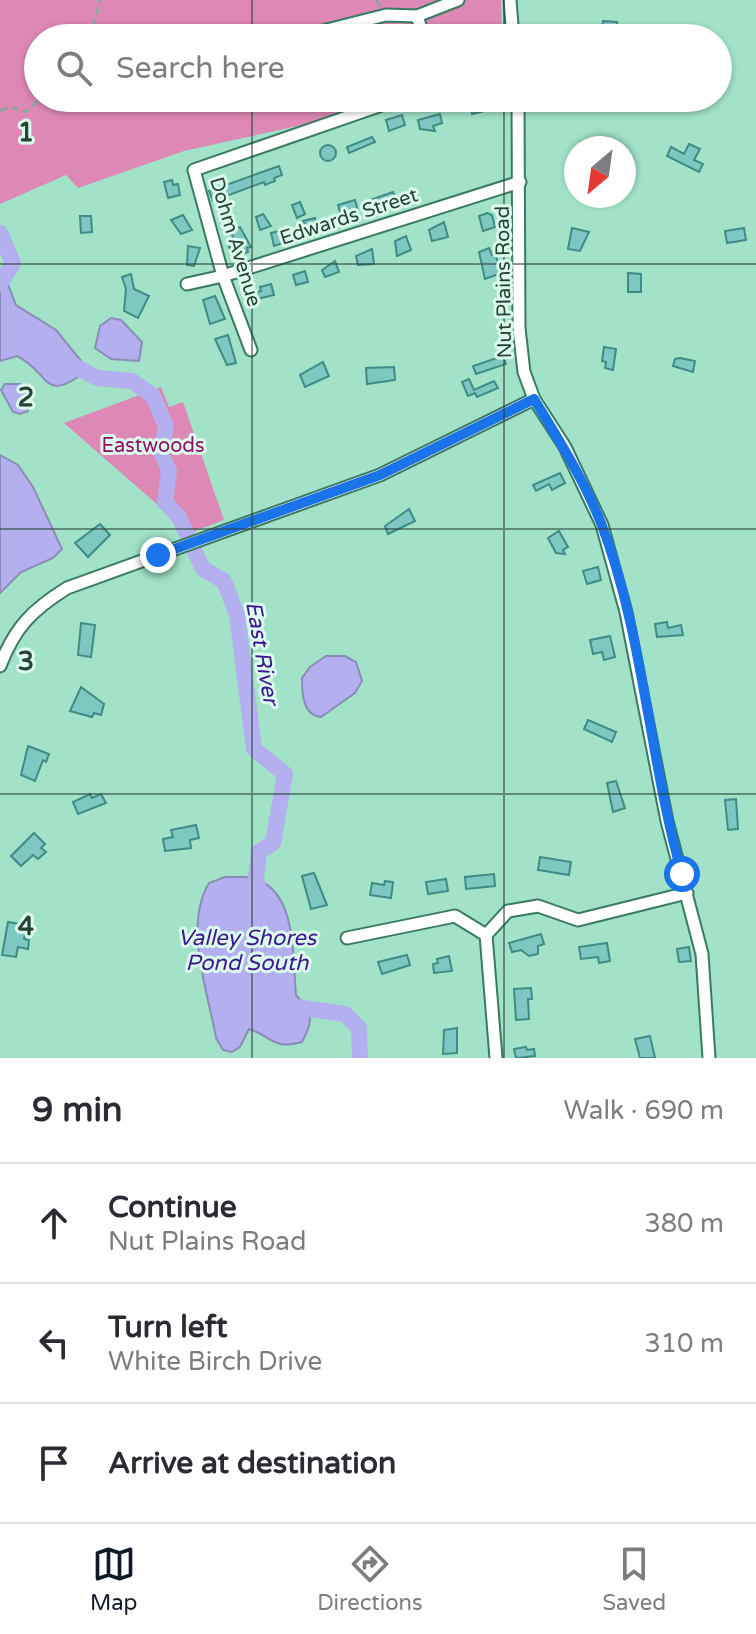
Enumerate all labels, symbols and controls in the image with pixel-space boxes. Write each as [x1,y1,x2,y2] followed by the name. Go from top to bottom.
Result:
[24,24,732,112] search box
[52,46,96,90] icon: search
[116,50,285,87] text: Search here
[18,117,34,148] text: 1
[564,136,636,208] north arrow
[204,174,266,310] street label: Dohm Avenue
[277,183,422,251] street label: Edwards Street
[491,206,517,358] street label: Nut Plains Road
[18,382,34,413] text: 2
[101,434,205,458] park label: Eastwoods
[140,537,176,573] route end
[240,599,284,709] water label: East River
[18,646,34,677] text: 3
[664,856,700,892] route start
[18,911,34,942] text: 4
[178,925,318,976] water label: Valley Shores Pond South
[32,1090,123,1131] text: 9 min
[564,1095,724,1126] text: Walk · 690 m
[108,1189,237,1226] text: Continue
[32,1201,76,1245] icon: ahead
[644,1208,724,1239] text: 380 m
[108,1226,306,1257] text: Nut Plains Road
[108,1309,227,1346] text: Turn left
[32,1321,76,1365] icon: left
[644,1328,724,1359] text: 310 m
[108,1346,322,1377] text: White Birch Drive
[32,1441,76,1485] icon: arrive
[108,1445,396,1482] text: Arrive at destination
[90,1542,137,1616] tab: Map
[317,1542,423,1616] tab: Directions
[602,1542,666,1616] tab: Saved

